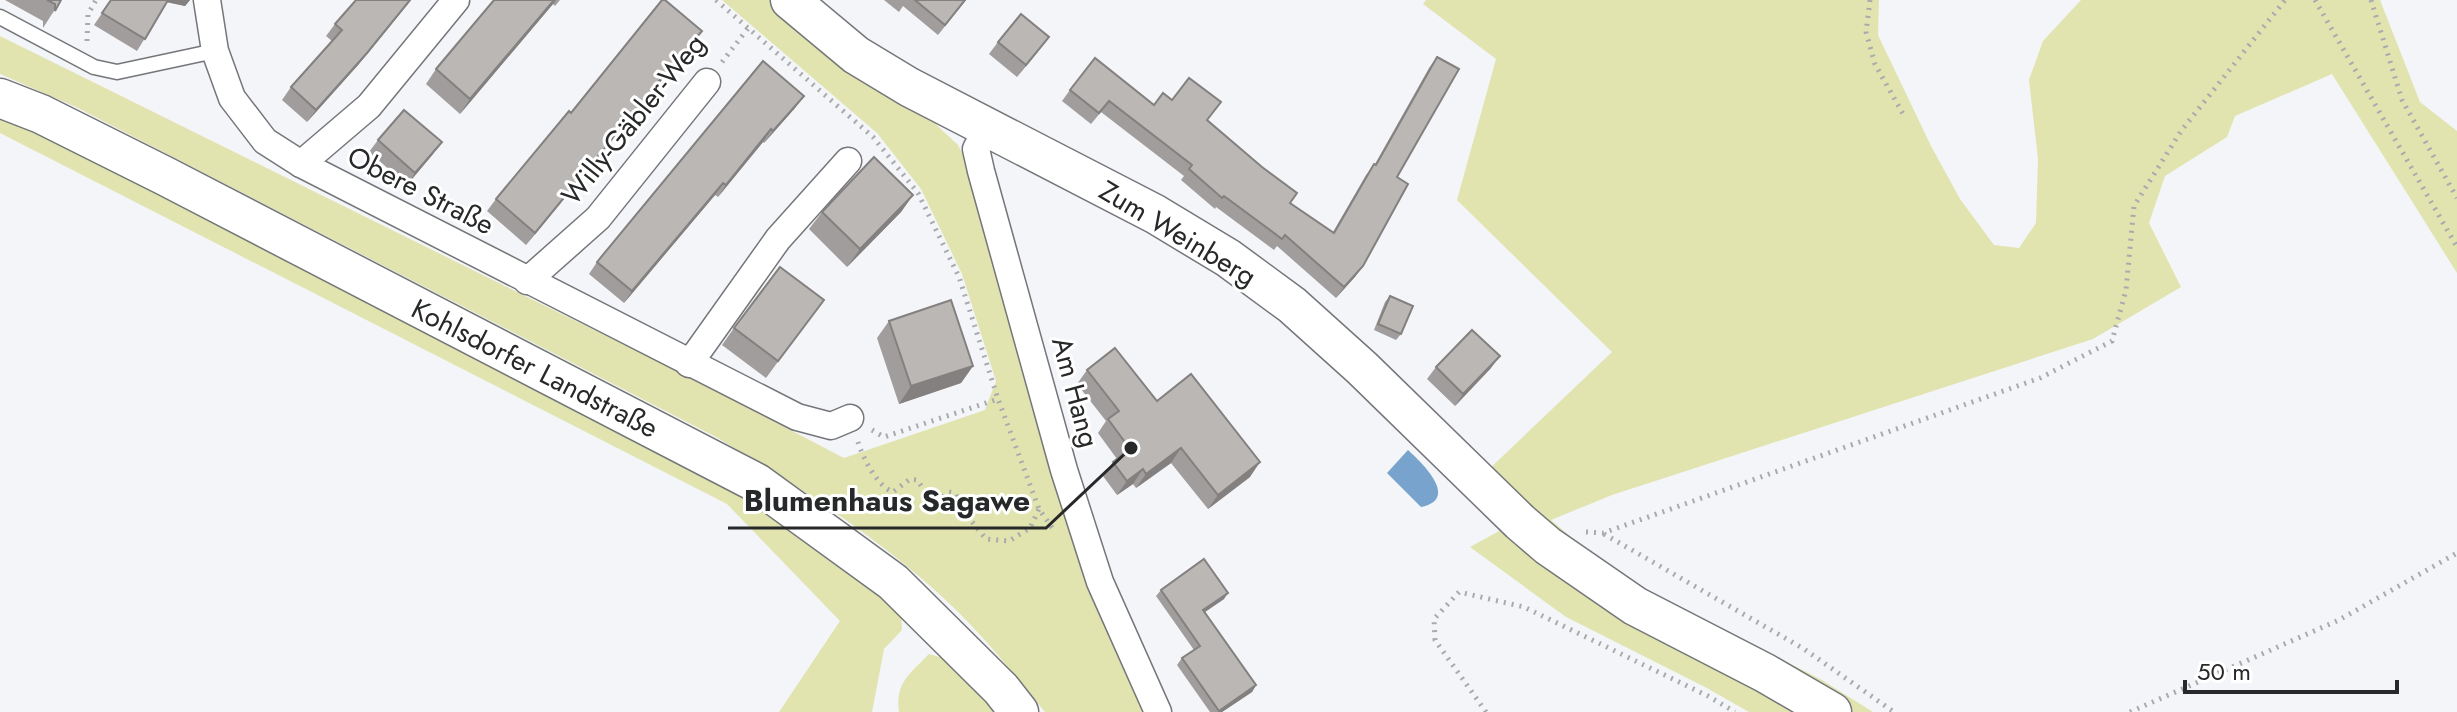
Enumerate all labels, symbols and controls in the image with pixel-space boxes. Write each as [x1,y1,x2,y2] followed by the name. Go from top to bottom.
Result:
[552,25,715,214] street label: Willy-Gäbler-Weg
[340,136,501,245] street label: Obere Straße
[1091,170,1264,297] street label: Zum Weinberg
[404,288,665,448] street label: Kohlsdorfer Landstraße
[1041,332,1110,452] street label: Am Hang
[728,474,1046,528] callout: Blumenhaus Sagawe
[744,479,1030,522] text: Blumenhaus Sagawe
[2185,644,2397,694] scale bar
[2197,654,2251,689] text: 50 m

